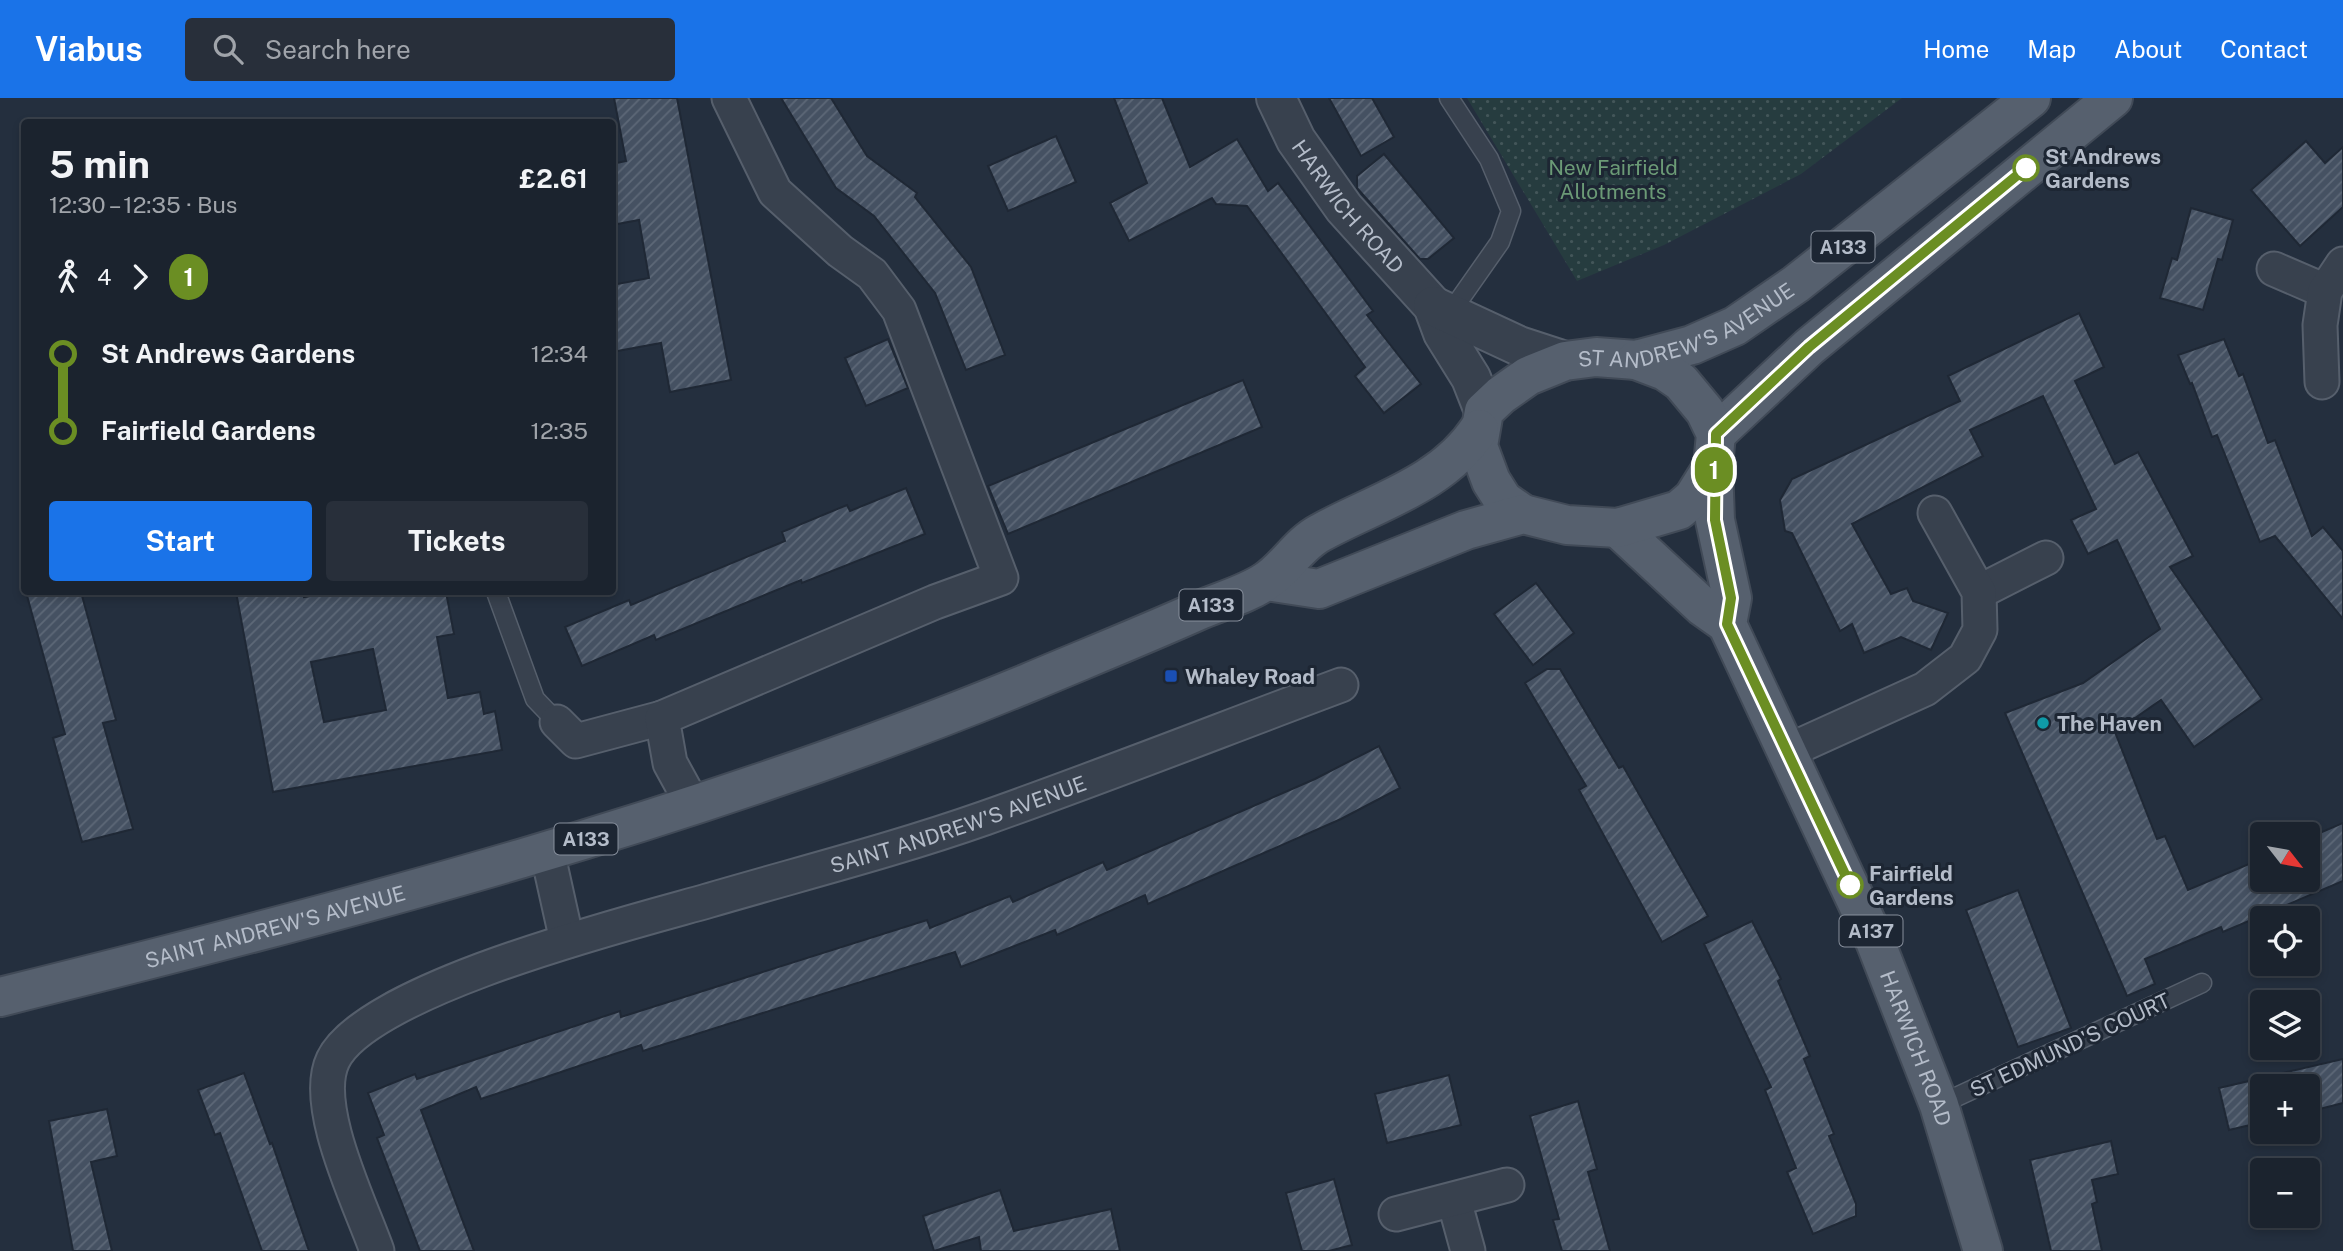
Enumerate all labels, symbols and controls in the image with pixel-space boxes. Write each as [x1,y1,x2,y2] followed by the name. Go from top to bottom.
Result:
[185,18,675,81] search box
[35,30,143,68] text: Viabus
[209,30,247,68] icon: search
[265,34,411,65] text: Search here
[1923,35,1989,63] text: Home
[2027,35,2076,63] text: Map
[2114,35,2182,63] text: About
[2220,35,2308,63] text: Contact
[1287,135,1409,278] street label: HARWICH ROAD
[49,142,150,187] text: 5 min
[2045,144,2161,193] place label: St Andrews Gardens
[1548,155,1678,204] park label: New Fairfield Allotments
[2013,155,2039,181] marker: St Andrews Gardens
[519,163,588,194] text: £2.61
[49,191,237,218] text: 12:30 – 12:35 · Bus
[1812,232,1874,262] road number: A133
[49,258,87,296] icon: walk
[121,258,159,296] icon: forward
[97,263,111,290] text: 4
[183,263,194,291] text: 1
[1576,277,1798,373] street label: ST ANDREW'S AVENUE
[101,338,355,369] text: St Andrews Gardens
[531,340,588,367] text: 12:34
[101,415,316,446] text: Fairfield Gardens
[531,417,588,444] text: 12:35
[1691,447,1737,493] line badge: 1
[1709,456,1719,484] text: 1
[49,501,312,581] button: Start
[326,501,588,581] button: Tickets
[1180,590,1242,620] road number: A133
[1185,664,1315,689] place label: Whaley Road
[1163,668,1179,684] marker: Whaley Road
[2057,711,2162,736] place label: The Haven
[2035,715,2051,731] marker: The Haven
[827,770,1090,878] street label: SAINT ANDREW'S AVENUE
[2250,822,2320,892] north arrow
[2250,822,2320,1228] map controls
[554,824,618,854] road number: A133
[1869,861,1954,910] place label: Fairfield Gardens
[1837,872,1863,898] marker: Fairfield Gardens
[142,880,408,973] street label: SAINT ANDREW'S AVENUE
[2250,906,2320,976] button: locate
[1840,916,1902,946] road number: A137
[1875,967,1957,1129] street label: HARWICH ROAD
[1966,988,2174,1102] street label: ST EDMUND'S COURT
[2250,990,2320,1060] button: layers
[2250,1074,2320,1144] button: +
[2250,1158,2320,1228] button: −

